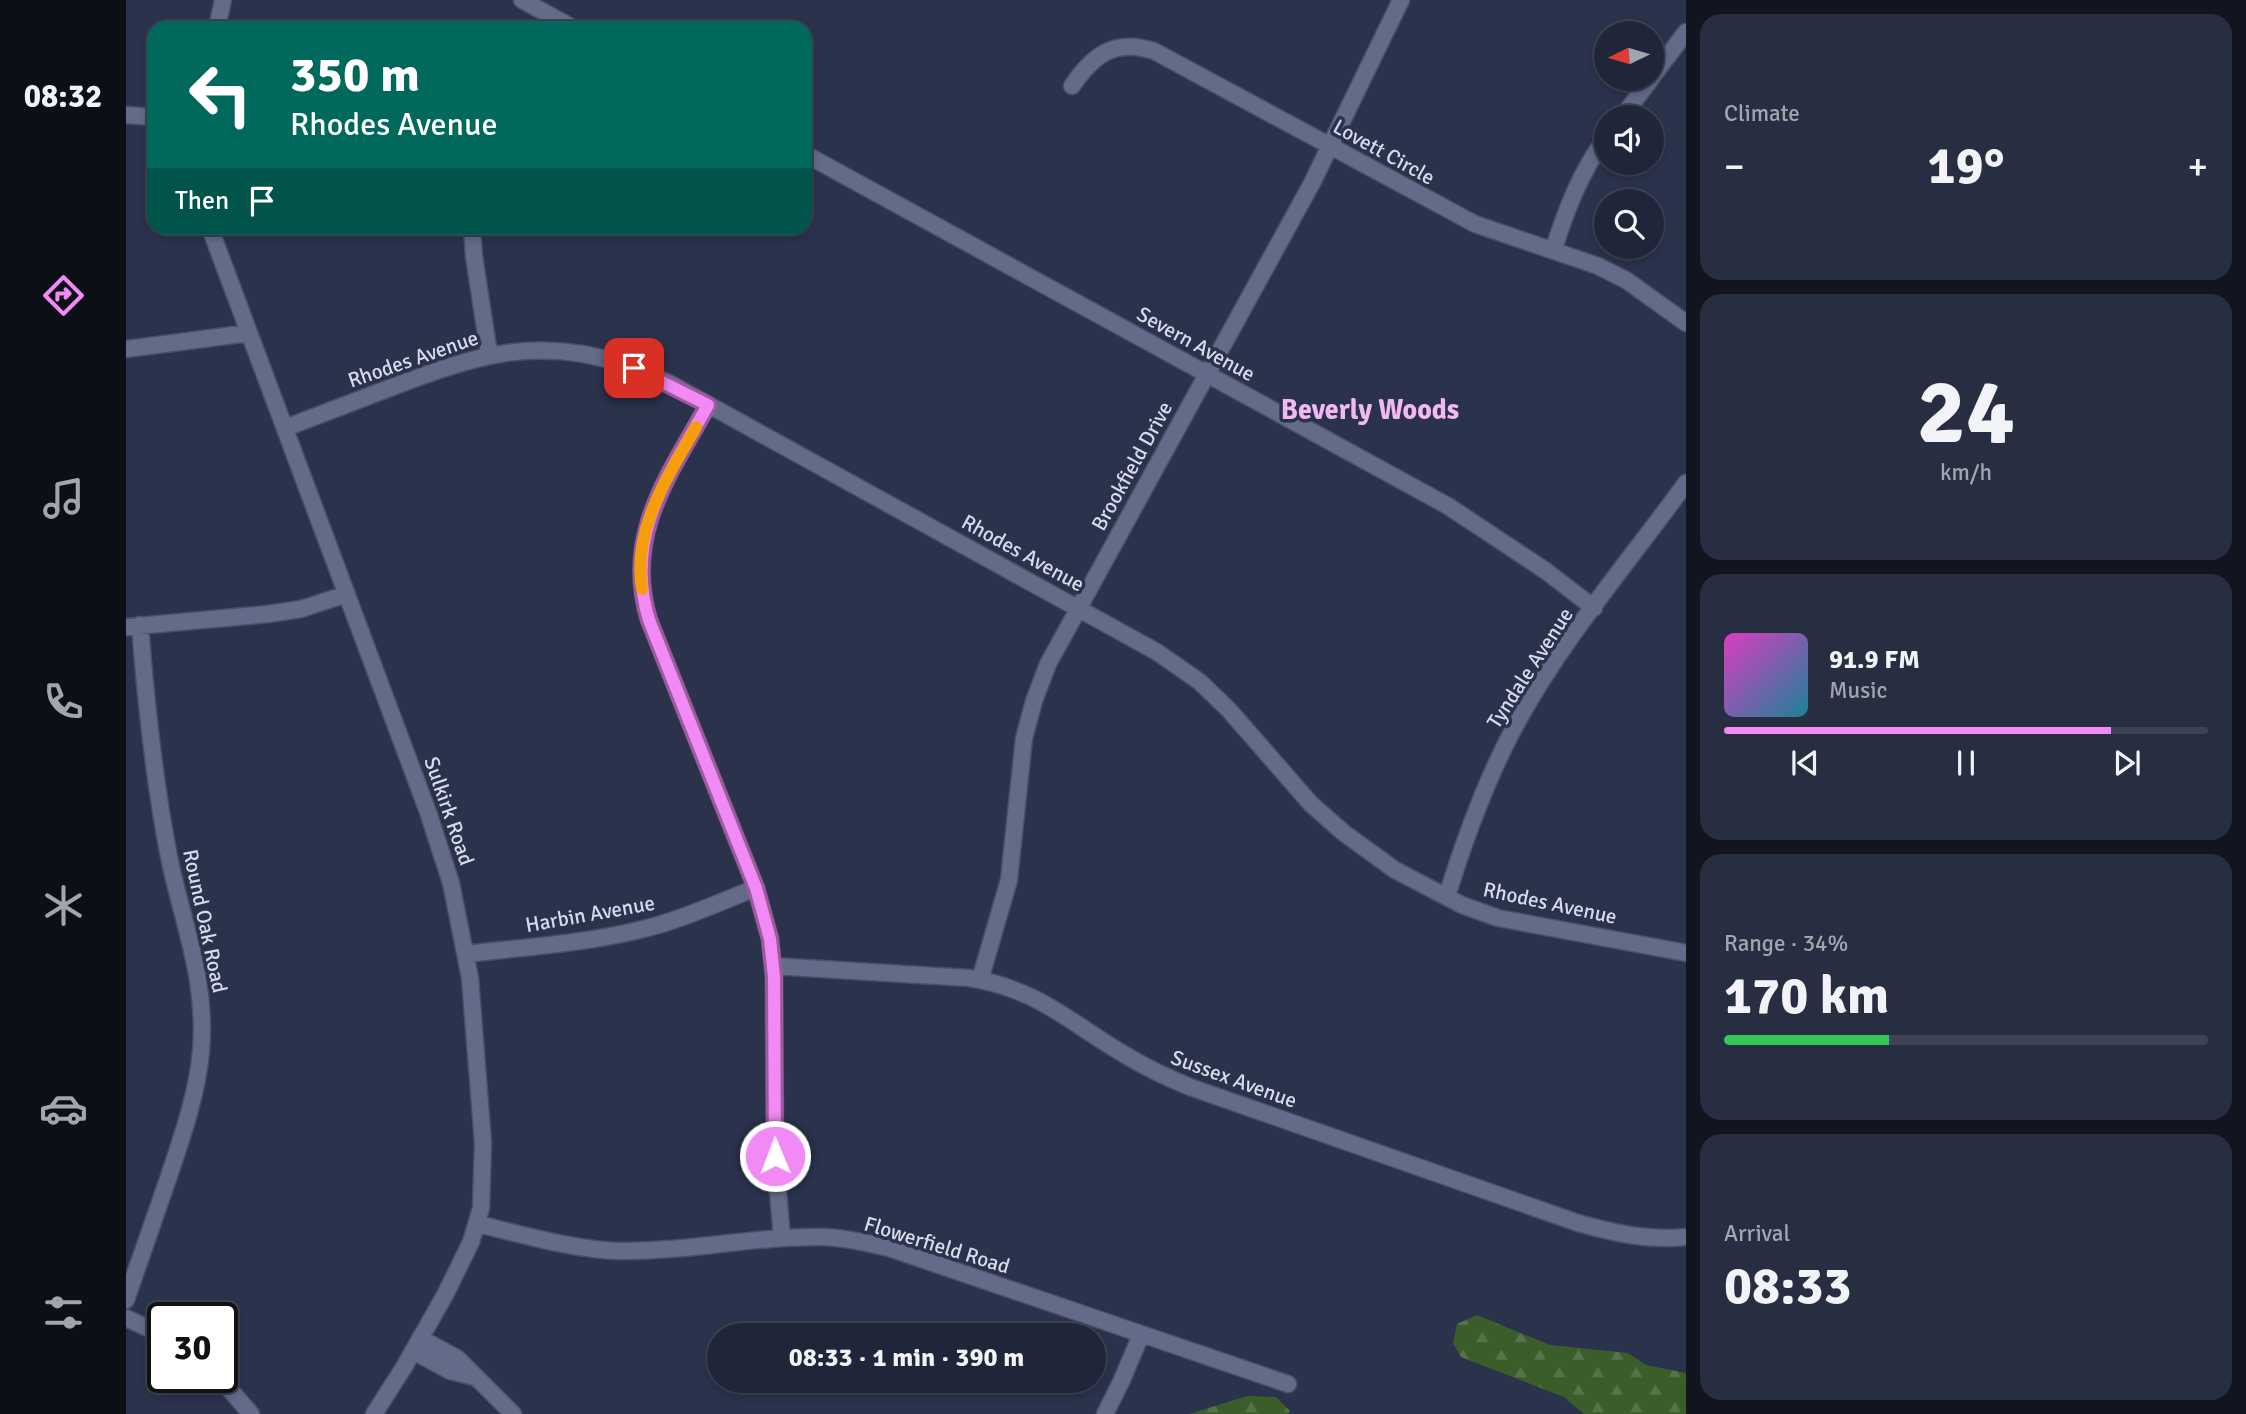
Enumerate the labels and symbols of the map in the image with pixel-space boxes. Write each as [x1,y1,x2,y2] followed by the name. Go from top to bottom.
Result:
[1594,21,1664,91] north arrow
[1329,113,1439,191] street label: Lovett Circle
[1132,301,1260,387] street label: Severn Avenue
[344,325,482,393] street label: Rhodes Avenue
[604,338,664,398] pin
[1281,393,1459,427] district label: Beverly Woods
[1086,397,1178,535] street label: Brookfield Drive
[957,509,1089,597] street label: Rhodes Avenue
[1481,603,1579,733] street label: Tyndale Avenue
[418,753,480,869] street label: Sulkirk Road
[177,847,233,995] street label: Round Oak Road
[1481,876,1619,930] street label: Rhodes Avenue
[523,890,657,938] street label: Harbin Avenue
[1168,1044,1300,1114] street label: Sussex Avenue
[738,1119,812,1193] position arrow
[861,1211,1013,1279] street label: Flowerfield Road
[147,1302,238,1393] speed limit sign: 30

